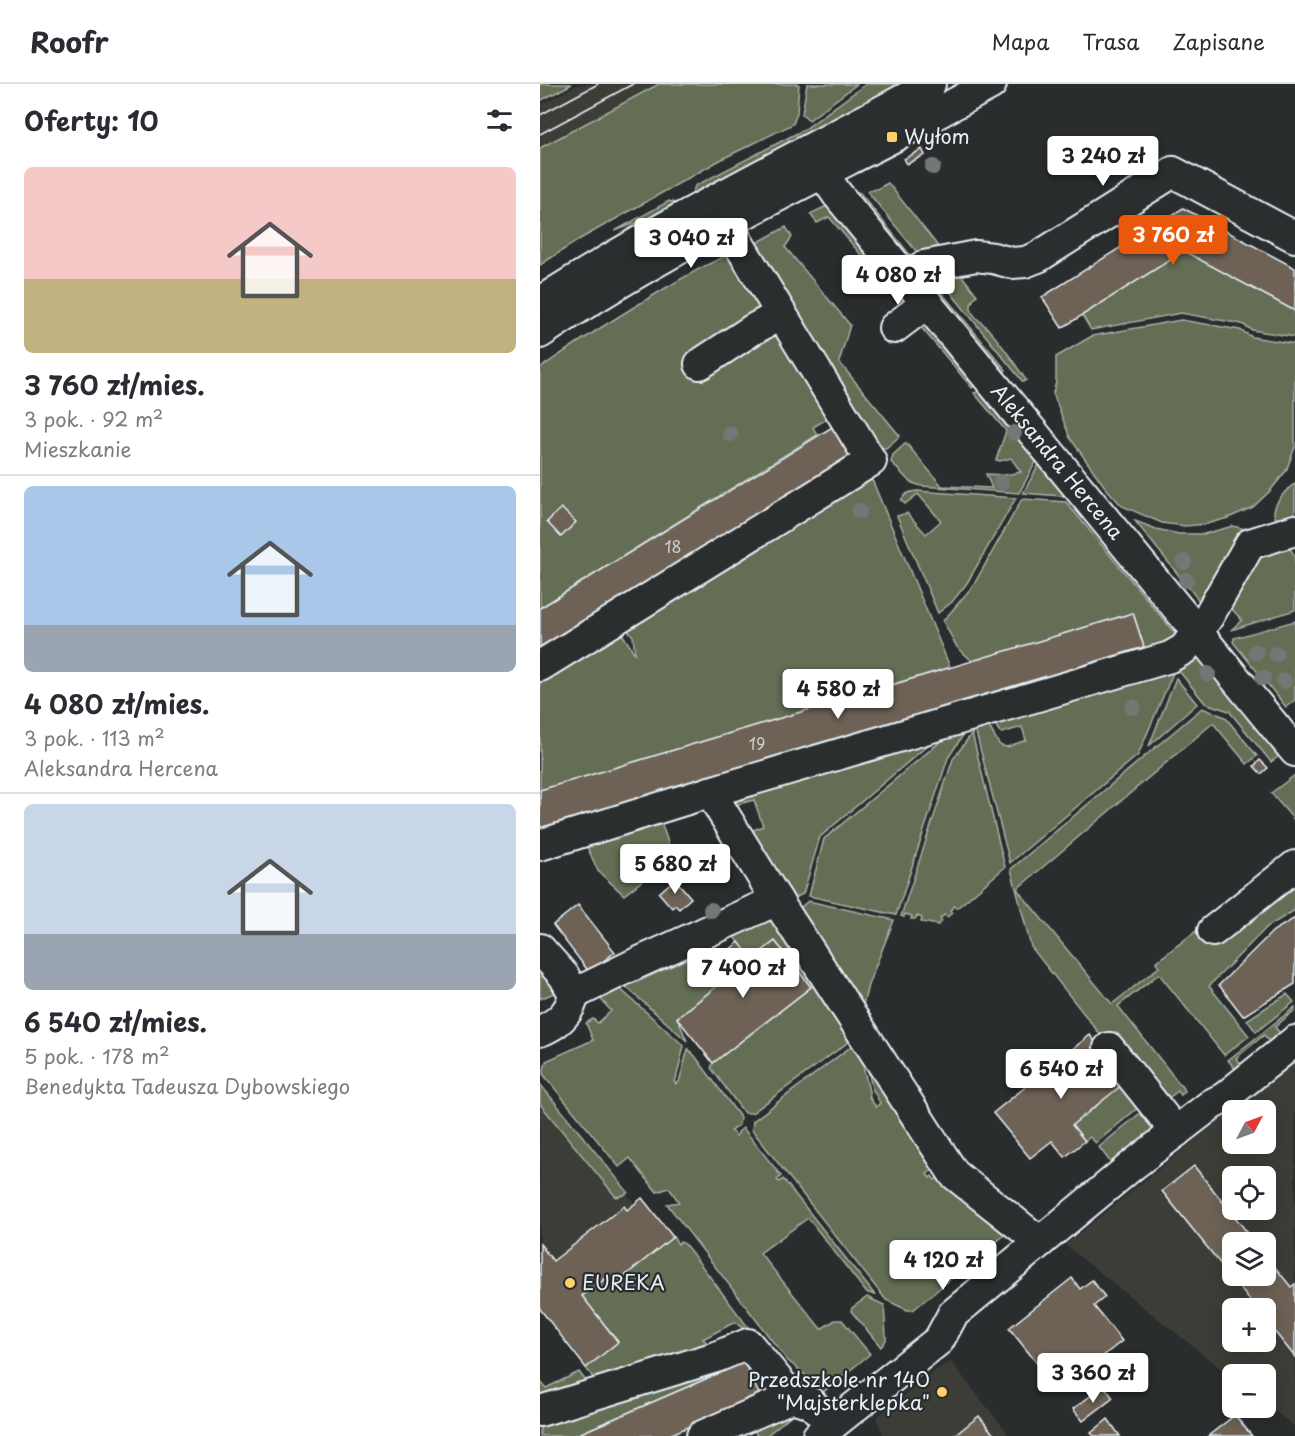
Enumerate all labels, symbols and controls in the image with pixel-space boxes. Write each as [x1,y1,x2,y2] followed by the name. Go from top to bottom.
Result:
[30,20,109,63] text: Roofr
[992,25,1049,57] text: Mapa
[1082,25,1139,57] text: Trasa
[1172,25,1265,57] text: Zapisane
[24,101,159,140] text: Oferty: 10
[483,104,516,137] icon: filters
[904,121,970,151] place label: Wyłom
[885,130,899,144] marker: Wyłom
[1041,136,1165,187] pin: 3 240 zł
[1061,140,1145,170] text: 3 240 zł
[216,206,324,314] icon: home
[1111,215,1235,266] pin: 3 760 zł
[629,218,753,269] pin: 3 040 zł
[1133,219,1213,249] text: 3 760 zł
[648,222,734,252] text: 3 040 zł
[836,255,960,306] pin: 4 080 zł
[856,259,940,289] text: 4 080 zł
[24,365,205,404] text: 3 760 zł/mies.
[985,377,1131,546] street label: Aleksandra Hercena
[24,404,163,434] text: 3 pok. · 92 m²
[24,434,132,464] text: Mieszkanie
[216,525,324,633] icon: home
[664,534,682,558] house number: 18
[776,669,900,720] pin: 4 580 zł
[797,673,879,703] text: 4 580 zł
[24,684,209,723] text: 4 080 zł/mies.
[24,723,165,753] text: 3 pok. · 113 m²
[749,731,765,755] house number: 19
[24,753,218,783] text: Aleksandra Hercena
[216,843,324,951] icon: home
[613,844,737,895] pin: 5 680 zł
[634,848,716,878] text: 5 680 zł
[681,948,805,999] pin: 7 400 zł
[701,952,785,982] text: 7 400 zł
[24,1002,207,1041] text: 6 540 zł/mies.
[24,1041,170,1071] text: 5 pok. · 178 m²
[999,1049,1123,1100] pin: 6 540 zł
[1020,1053,1102,1083] text: 6 540 zł
[24,1071,350,1101] text: Benedykta Tadeusza Dybowskiego
[1222,1100,1276,1154] north arrow
[1222,1100,1276,1418] map controls
[1222,1166,1276,1220] button: locate
[1222,1232,1276,1286] button: layers
[881,1240,1005,1291] pin: 4 120 zł
[903,1244,983,1274] text: 4 120 zł
[582,1267,665,1297] place label: EUREKA
[563,1276,577,1290] marker: EUREKA
[1222,1298,1276,1352] button: +
[1031,1353,1155,1404] pin: 3 360 zł
[1051,1357,1135,1387] text: 3 360 zł
[748,1364,930,1417] place label: Przedszkole nr 140 "Majsterklepka"
[1222,1364,1276,1418] button: −
[935,1385,949,1399] marker: Przedszkole nr 140 "Majsterklepka"

